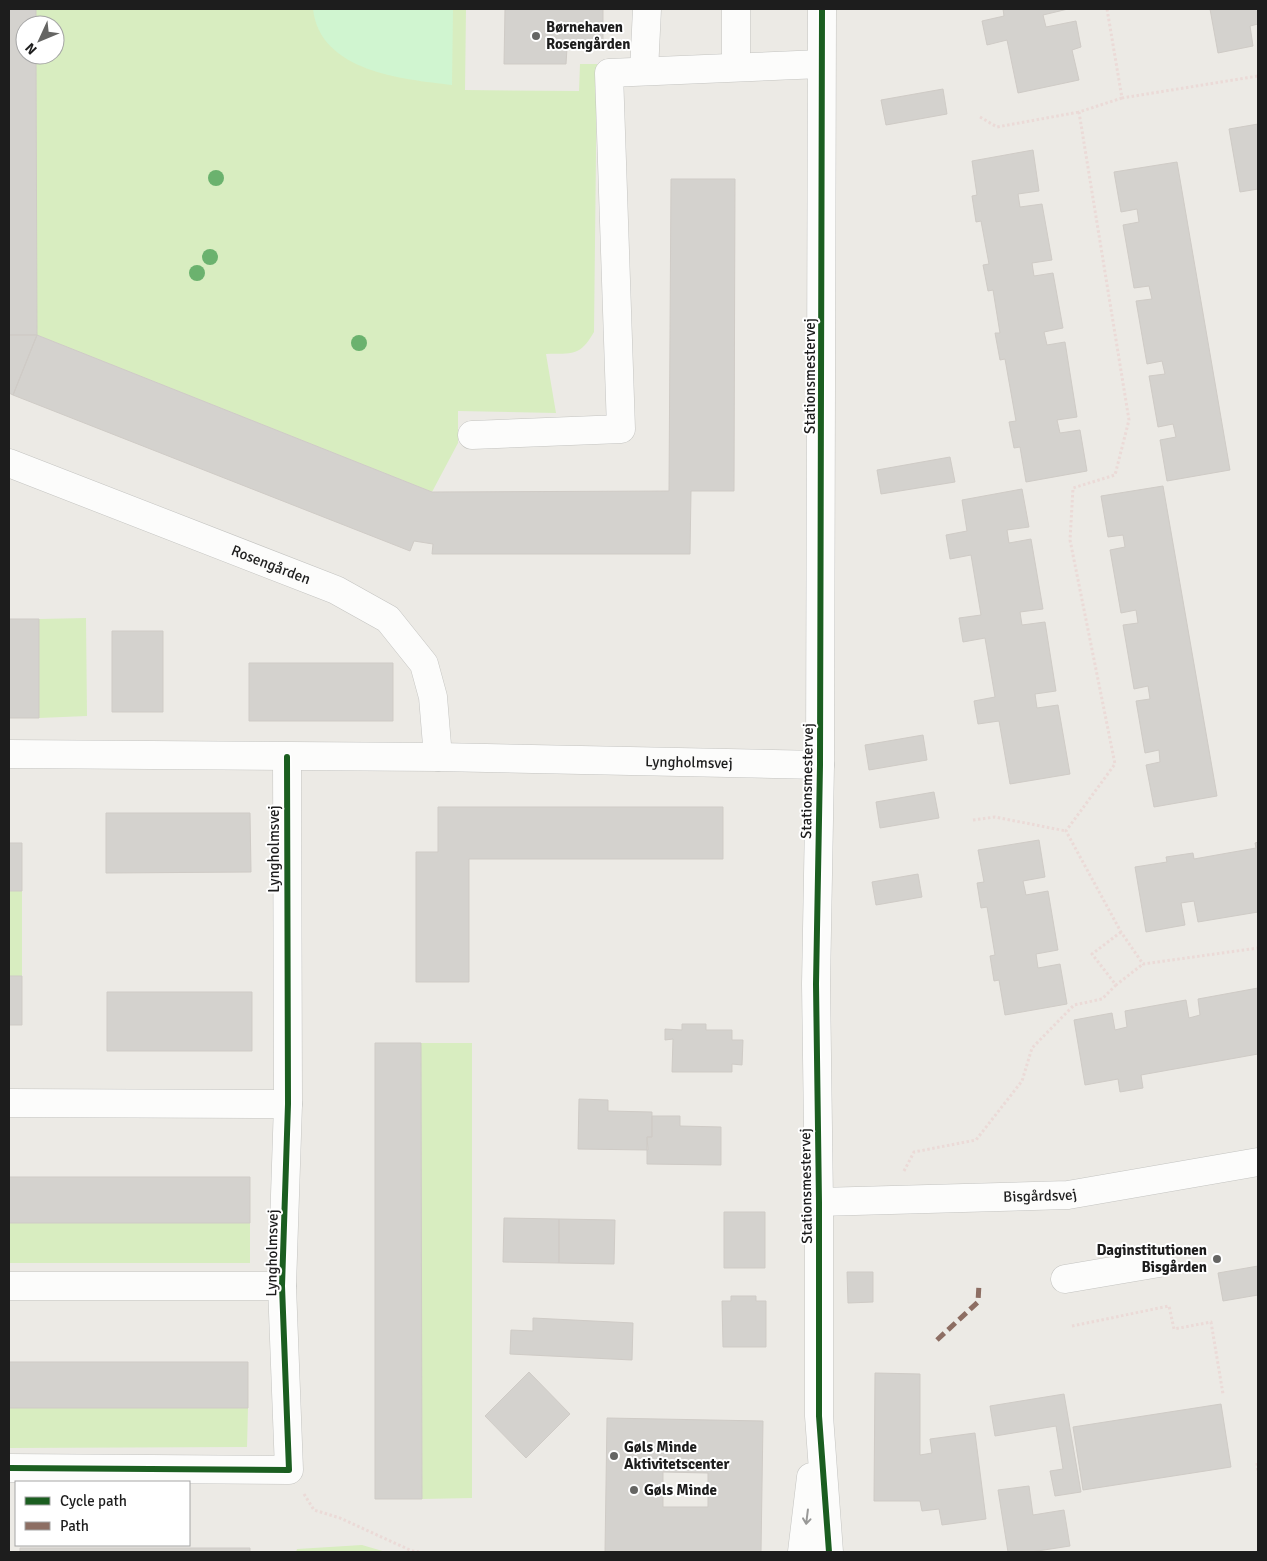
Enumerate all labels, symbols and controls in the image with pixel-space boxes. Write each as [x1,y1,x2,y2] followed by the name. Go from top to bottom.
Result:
[15,15,65,65] north arrow
[546,18,630,53] place label: Børnehaven Rosengården
[530,30,542,42] marker: Børnehaven Rosengården
[22,39,41,58] text: N
[801,318,819,434] street label: Stationsmestervej
[229,541,313,588] street label: Rosengården
[797,723,817,839] street label: Stationsmestervej
[645,752,733,772] street label: Lyngholmsvej
[265,805,283,893] street label: Lyngholmsvej
[796,1128,816,1244] street label: Stationsmestervej
[1003,1185,1078,1206] street label: Bisgårdsvej
[262,1209,282,1297] street label: Lyngholmsvej
[1097,1241,1207,1276] place label: Daginstitutionen Bisgården
[1211,1253,1223,1265] marker: Daginstitutionen Bisgården
[624,1438,730,1473] place label: Gøls Minde Aktivitetscenter
[608,1450,620,1462] marker: Gøls Minde Aktivitetscenter
[15,1481,190,1546] legend
[644,1481,717,1499] place label: Gøls Minde
[628,1484,640,1496] marker: Gøls Minde
[60,1492,127,1510] text: Cycle path
[802,1508,812,1524] one-way arrow
[60,1517,89,1535] text: Path

